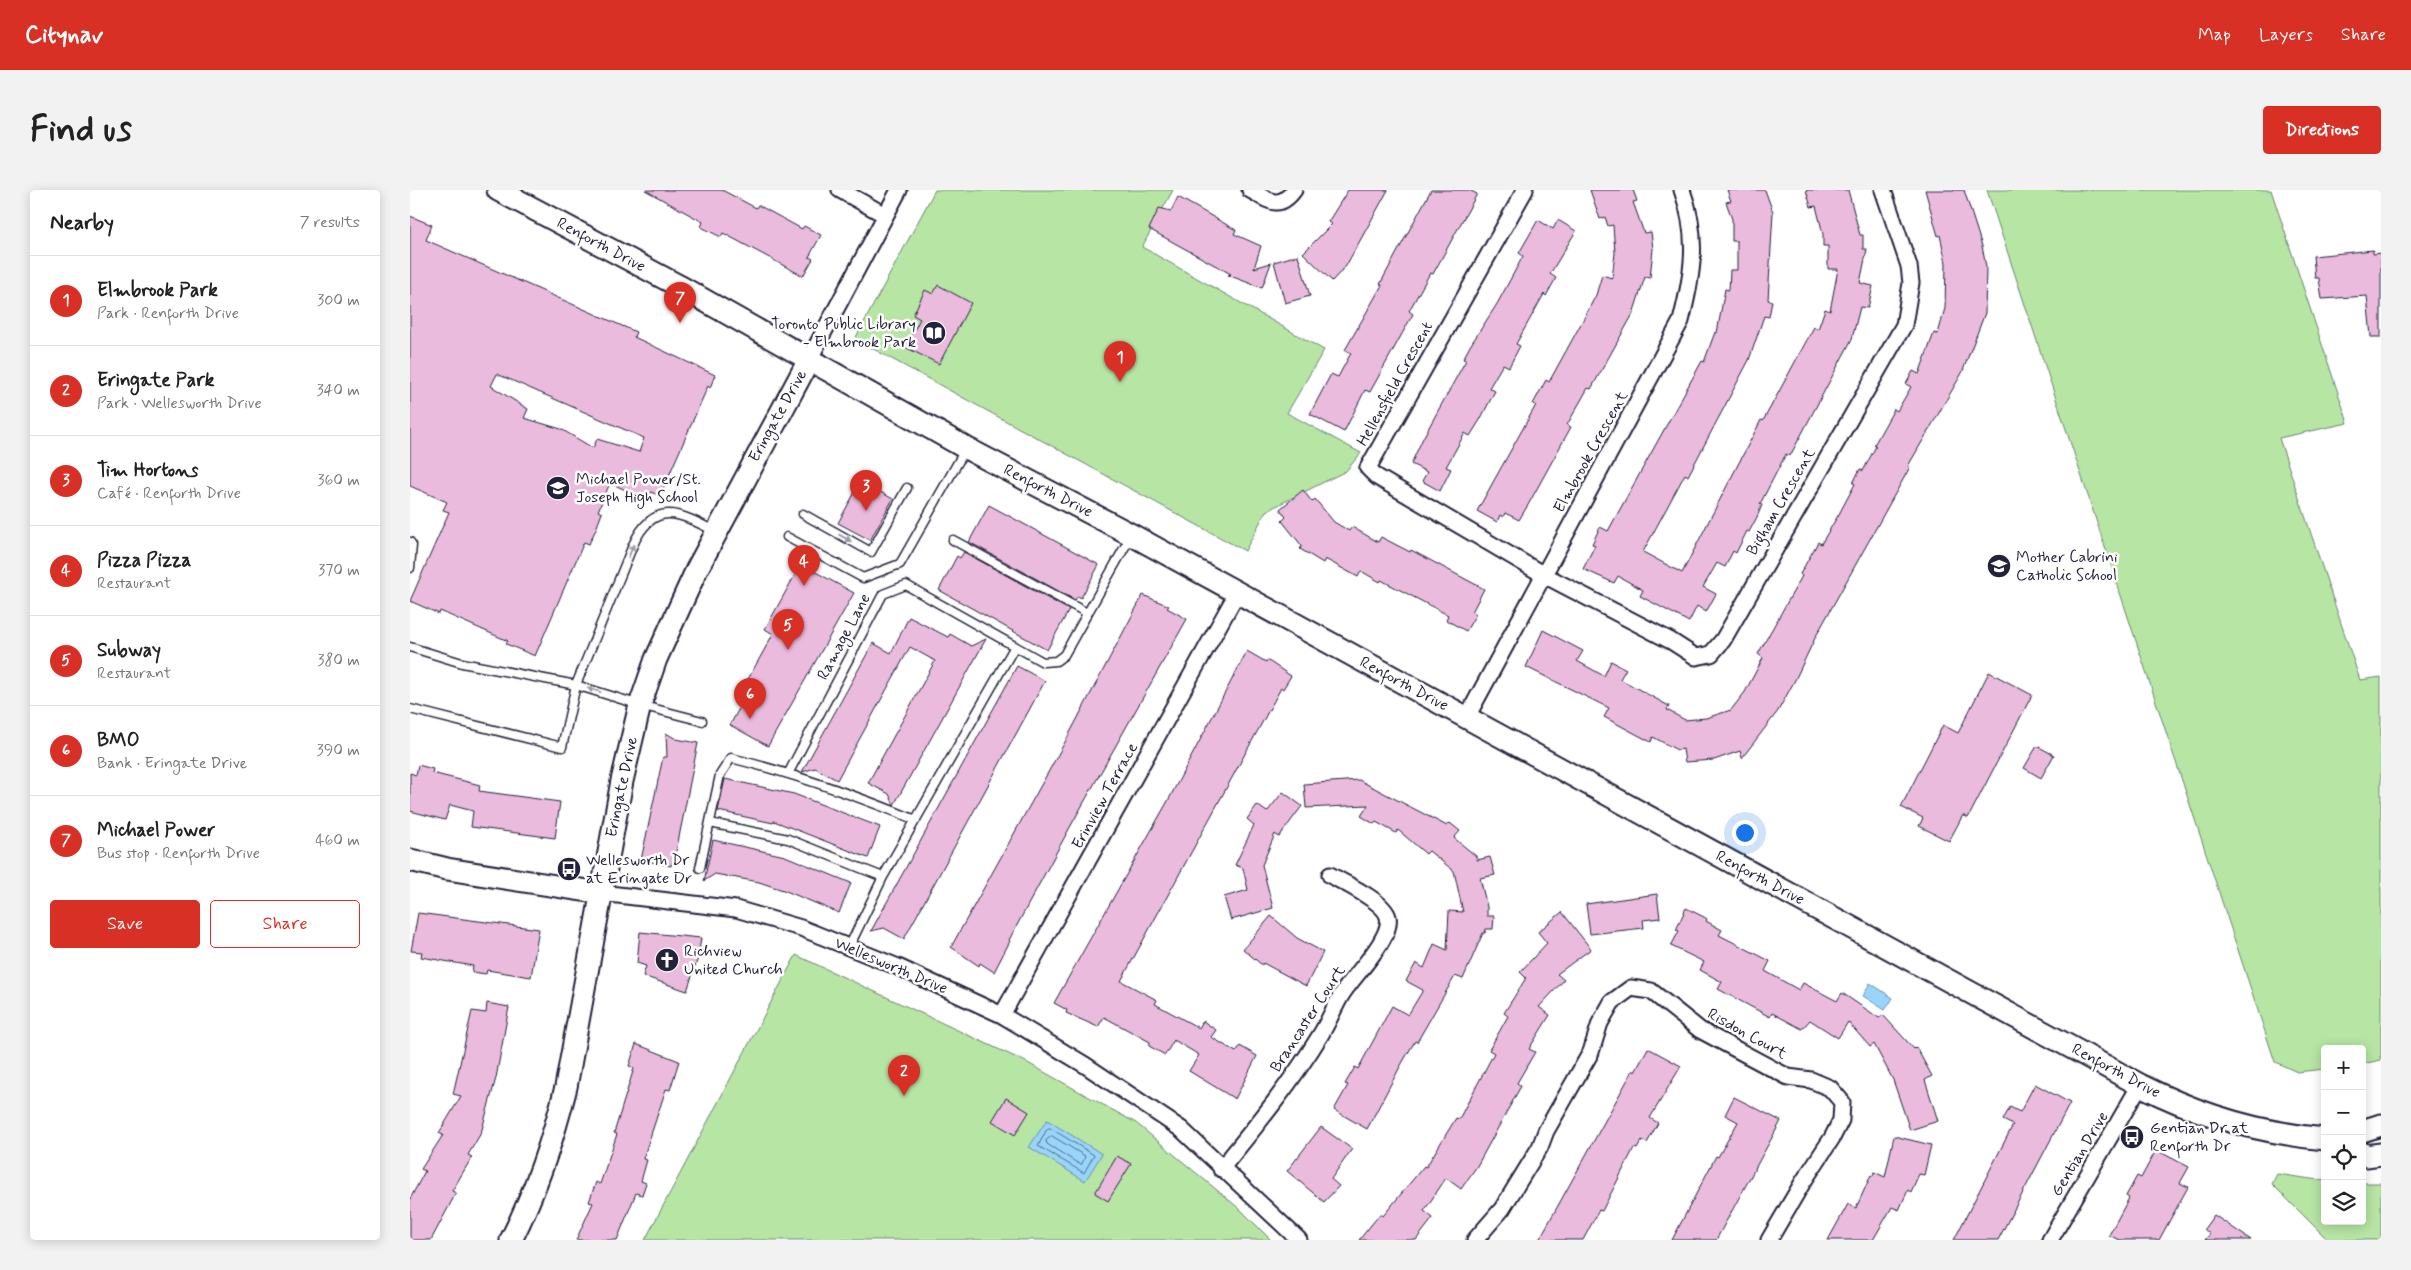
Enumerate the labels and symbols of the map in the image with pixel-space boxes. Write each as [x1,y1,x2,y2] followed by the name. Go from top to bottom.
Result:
[552,213,649,279] street label: Renforth Drive
[664,282,696,323] pin: 7
[771,314,916,353] place label: Toronto Public Library - Elmbrook Park
[1352,318,1438,450] street label: Hellensfield Crescent
[921,320,947,346] library icon: Toronto Public Library - Elmbrook Park
[1104,341,1136,382] pin: 1
[744,366,813,466] street label: Eringate Drive
[1549,387,1633,517] street label: Elmbrook Crescent
[1742,444,1821,560] street label: Bigham Crescent
[999,459,1096,524] street label: Renforth Drive
[576,469,701,509] place label: Michael Power/St. Joseph High School
[850,470,882,511] pin: 3
[545,475,571,501] school or university icon: Michael Power/St. Joseph High School
[839,533,852,542] one-way arrow
[627,544,635,558] one-way arrow
[788,545,820,586] pin: 4
[2016,547,2118,586] place label: Mother Cabrini Catholic School
[1986,553,2012,579] school or university icon: Mother Cabrini Catholic School
[812,590,876,684] street label: Ramage Lane
[772,609,804,650] pin: 5
[1355,652,1452,718] street label: Renforth Drive
[734,678,766,719] pin: 6
[586,686,601,694] one-way arrow
[601,734,644,840] street label: Eringate Drive
[1067,739,1143,853] street label: Erinview Terrace
[1732,820,1758,846] your location
[1711,846,1808,912] street label: Renforth Drive
[586,850,692,889] place label: Wellesworth Dr at Eringate Dr
[556,856,582,882] bus stop icon: Wellesworth Dr at Eringate Dr
[831,933,951,999] street label: Wellesworth Drive
[684,941,783,980] place label: Richview United Church
[654,947,680,973] church icon: Richview United Church
[1266,961,1351,1076] street label: Brancaster Court
[1704,1004,1791,1065] street label: Risdon Court
[2067,1039,2164,1105] street label: Renforth Drive
[888,1055,920,1096] pin: 2
[2046,1108,2114,1200] street label: Gentian Drive
[2150,1118,2249,1159] place label: Gentian Dr at Renforth Dr
[2119,1124,2145,1150] bus stop icon: Gentian Dr at Renforth Dr

